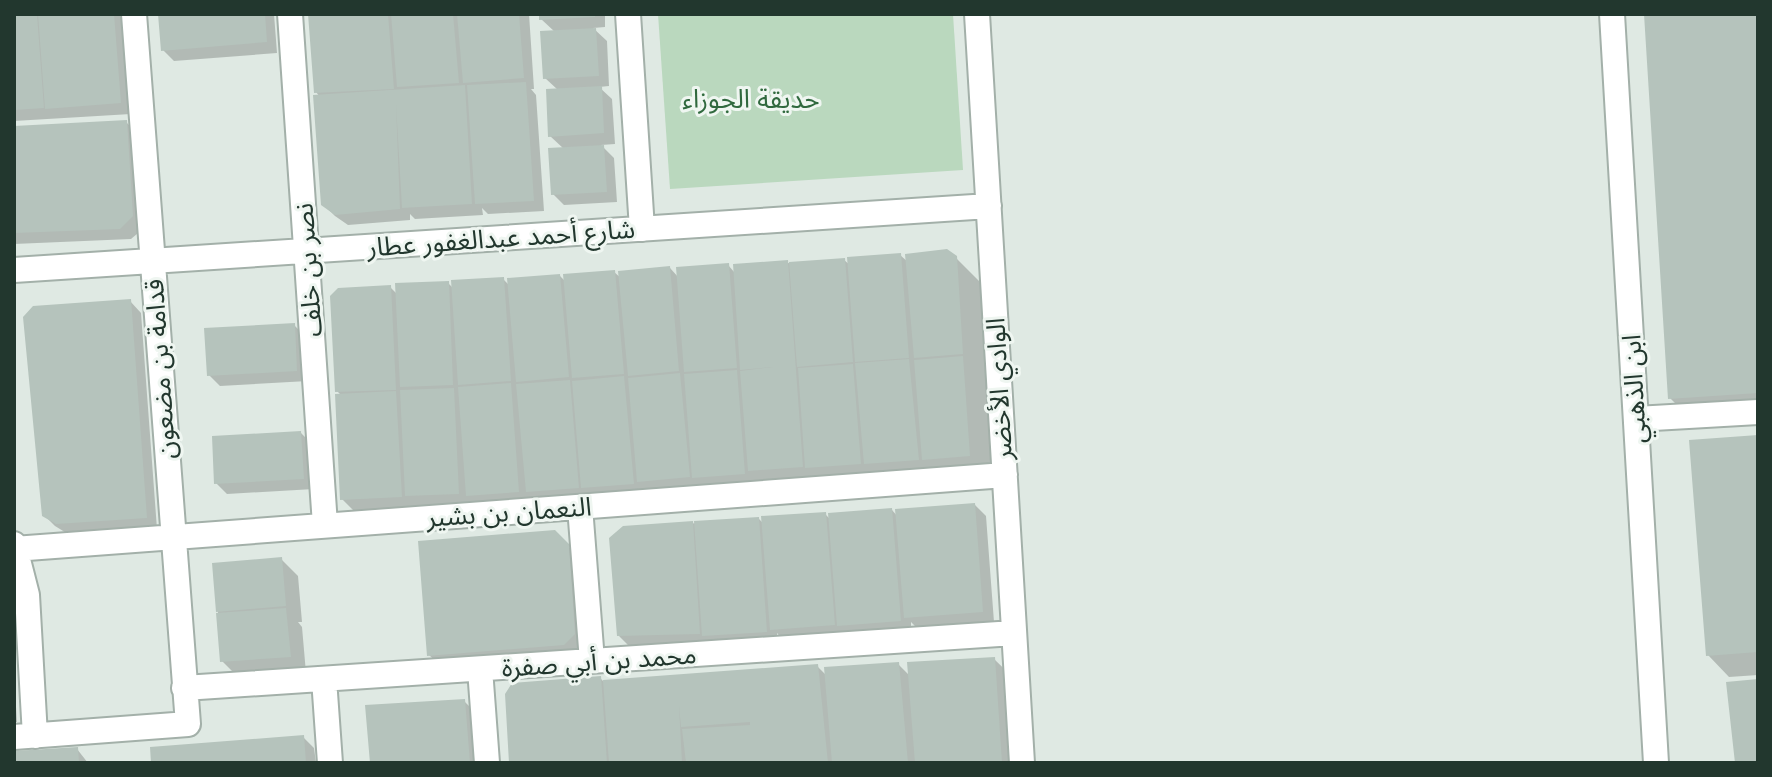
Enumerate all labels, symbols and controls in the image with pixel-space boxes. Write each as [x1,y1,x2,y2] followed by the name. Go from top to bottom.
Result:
[682,83,820,114] park label: حديقة الجوزاء
[287,202,328,338] street label: نصر بن خلف
[365,212,636,266] street label: شارع أحمد عبدالغفور عطار
[138,278,181,460] street label: قدامة بن مضعون
[979,317,1023,462] street label: الوادي الأخضر
[1615,333,1657,444] street label: ابن الذهبي
[424,490,593,533] street label: النعمان بن بشير
[500,638,698,688] street label: محمد بن أبي صفرة

